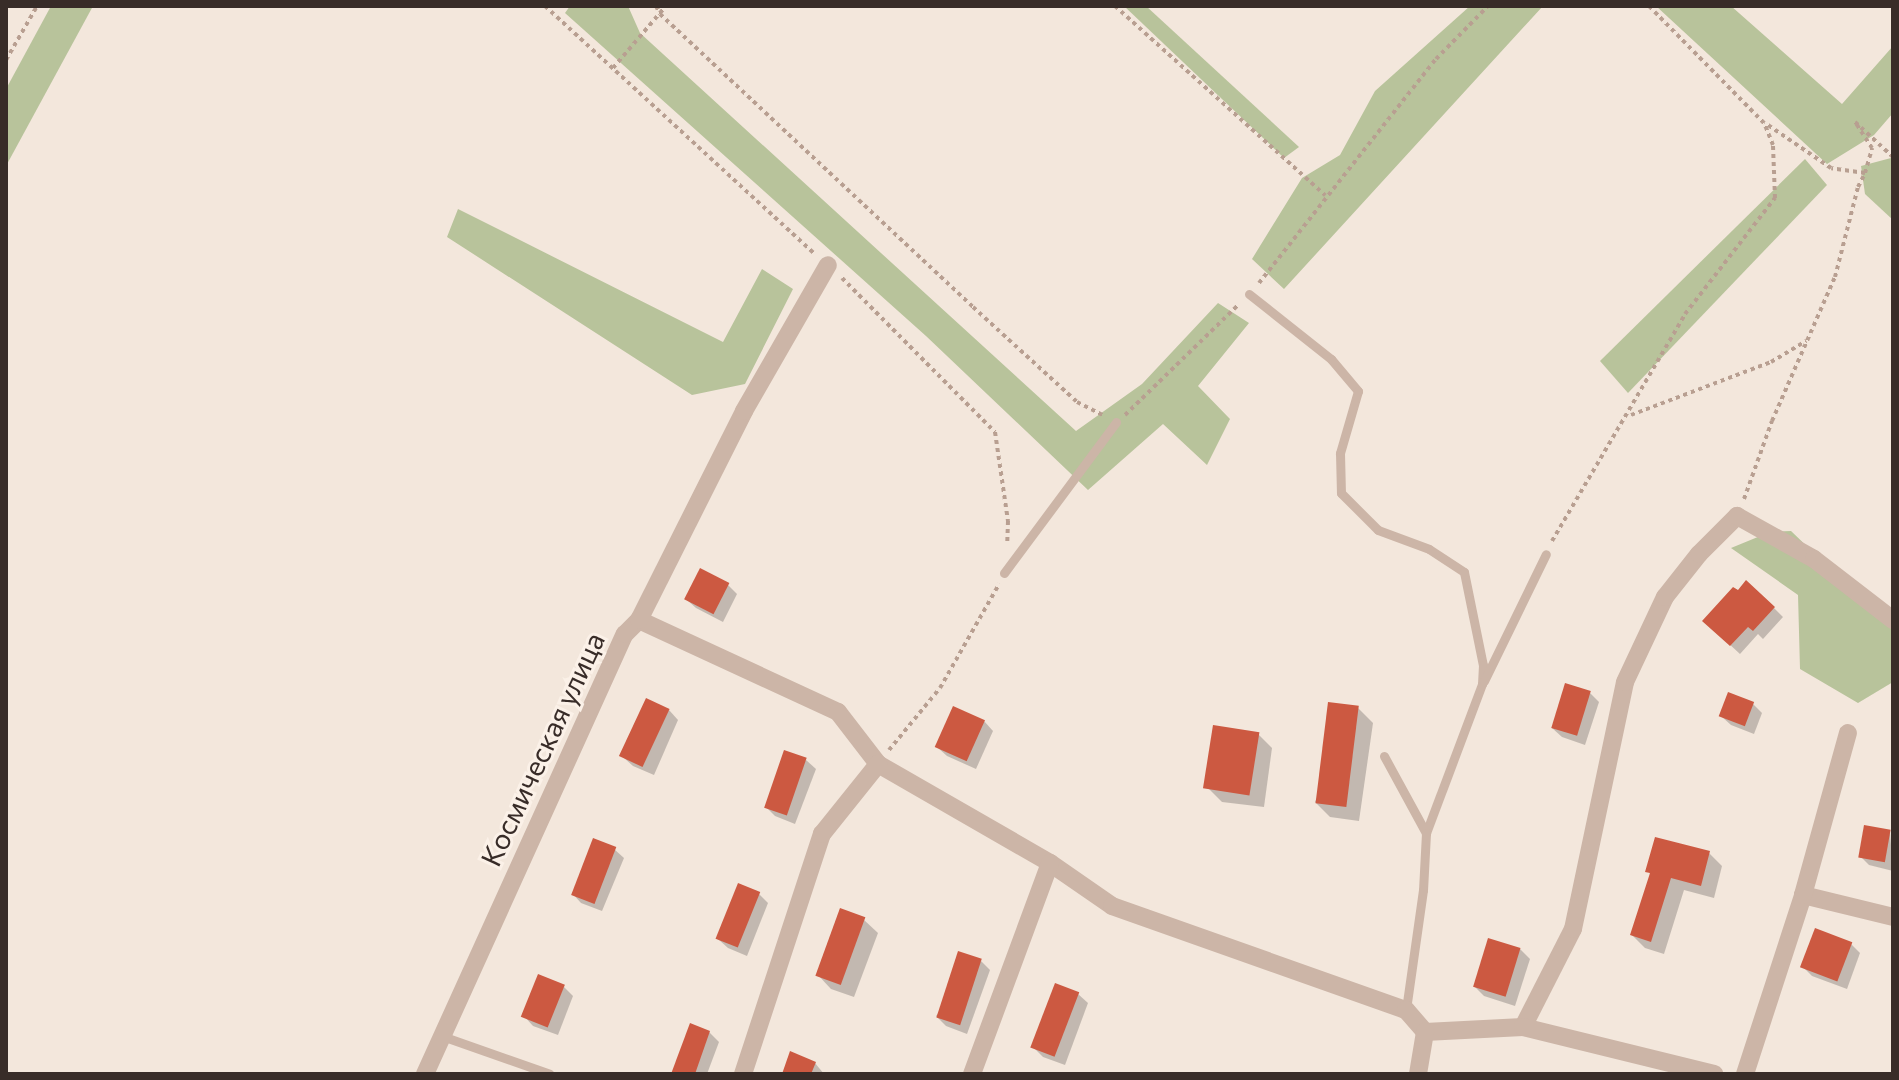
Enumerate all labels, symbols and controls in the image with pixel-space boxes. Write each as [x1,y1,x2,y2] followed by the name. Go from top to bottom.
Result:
[473,627,611,871] street label: Космическая улица

